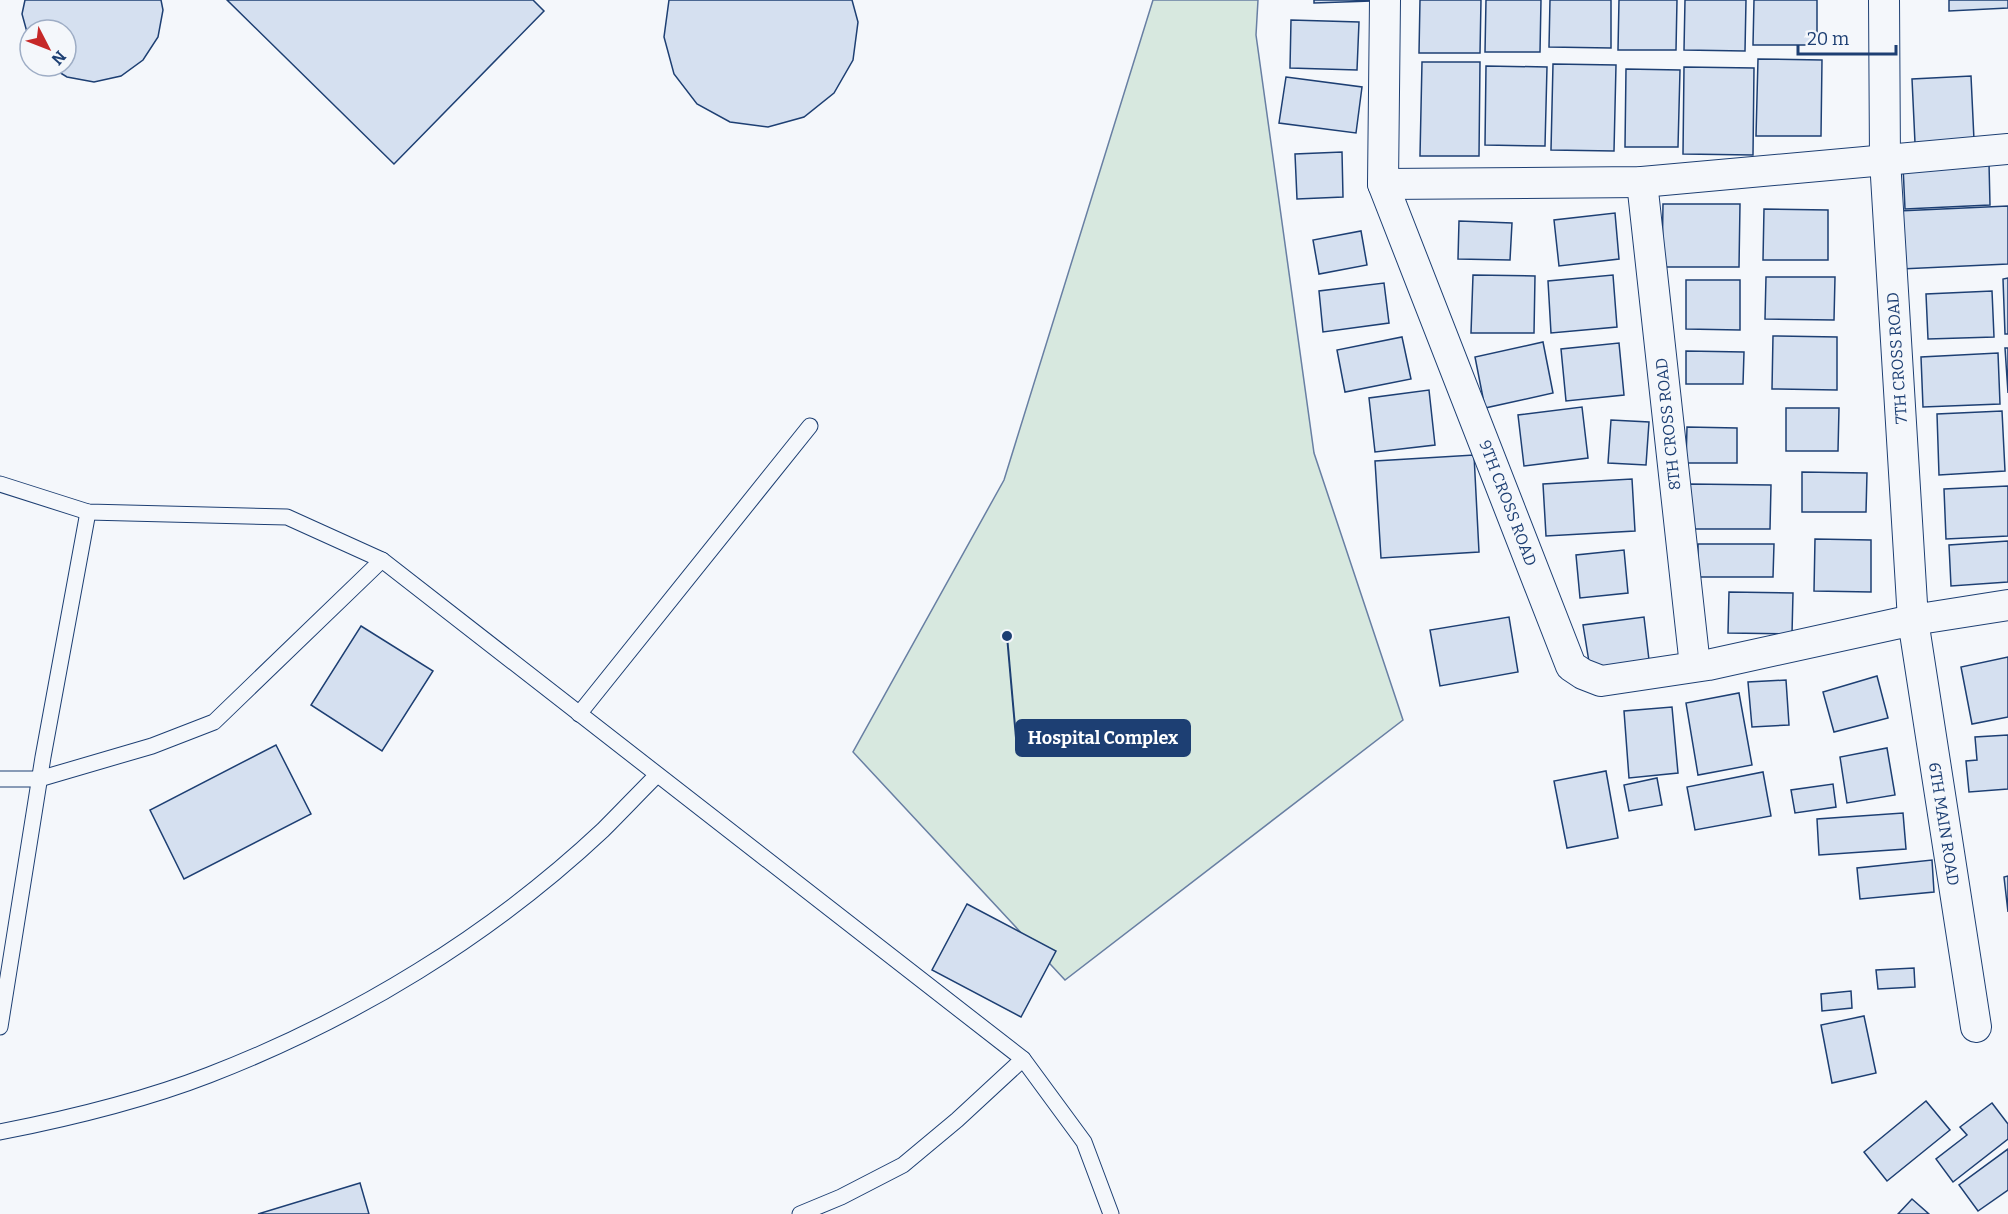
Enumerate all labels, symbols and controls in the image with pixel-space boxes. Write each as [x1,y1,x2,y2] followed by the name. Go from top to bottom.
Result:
[18,18,78,78] north arrow
[1798,18,1896,56] scale bar
[1807,28,1849,50] text: 20 m
[48,47,70,69] text: N
[1883,292,1911,424] street label: 7TH CROSS ROAD
[1652,357,1684,491] street label: 8TH CROSS ROAD
[1475,437,1541,569] street label: 9TH CROSS ROAD
[1016,720,1190,756] callout: Hospital Complex
[1028,727,1179,749] text: Hospital Complex
[1925,761,1963,887] street label: 6TH MAIN ROAD

